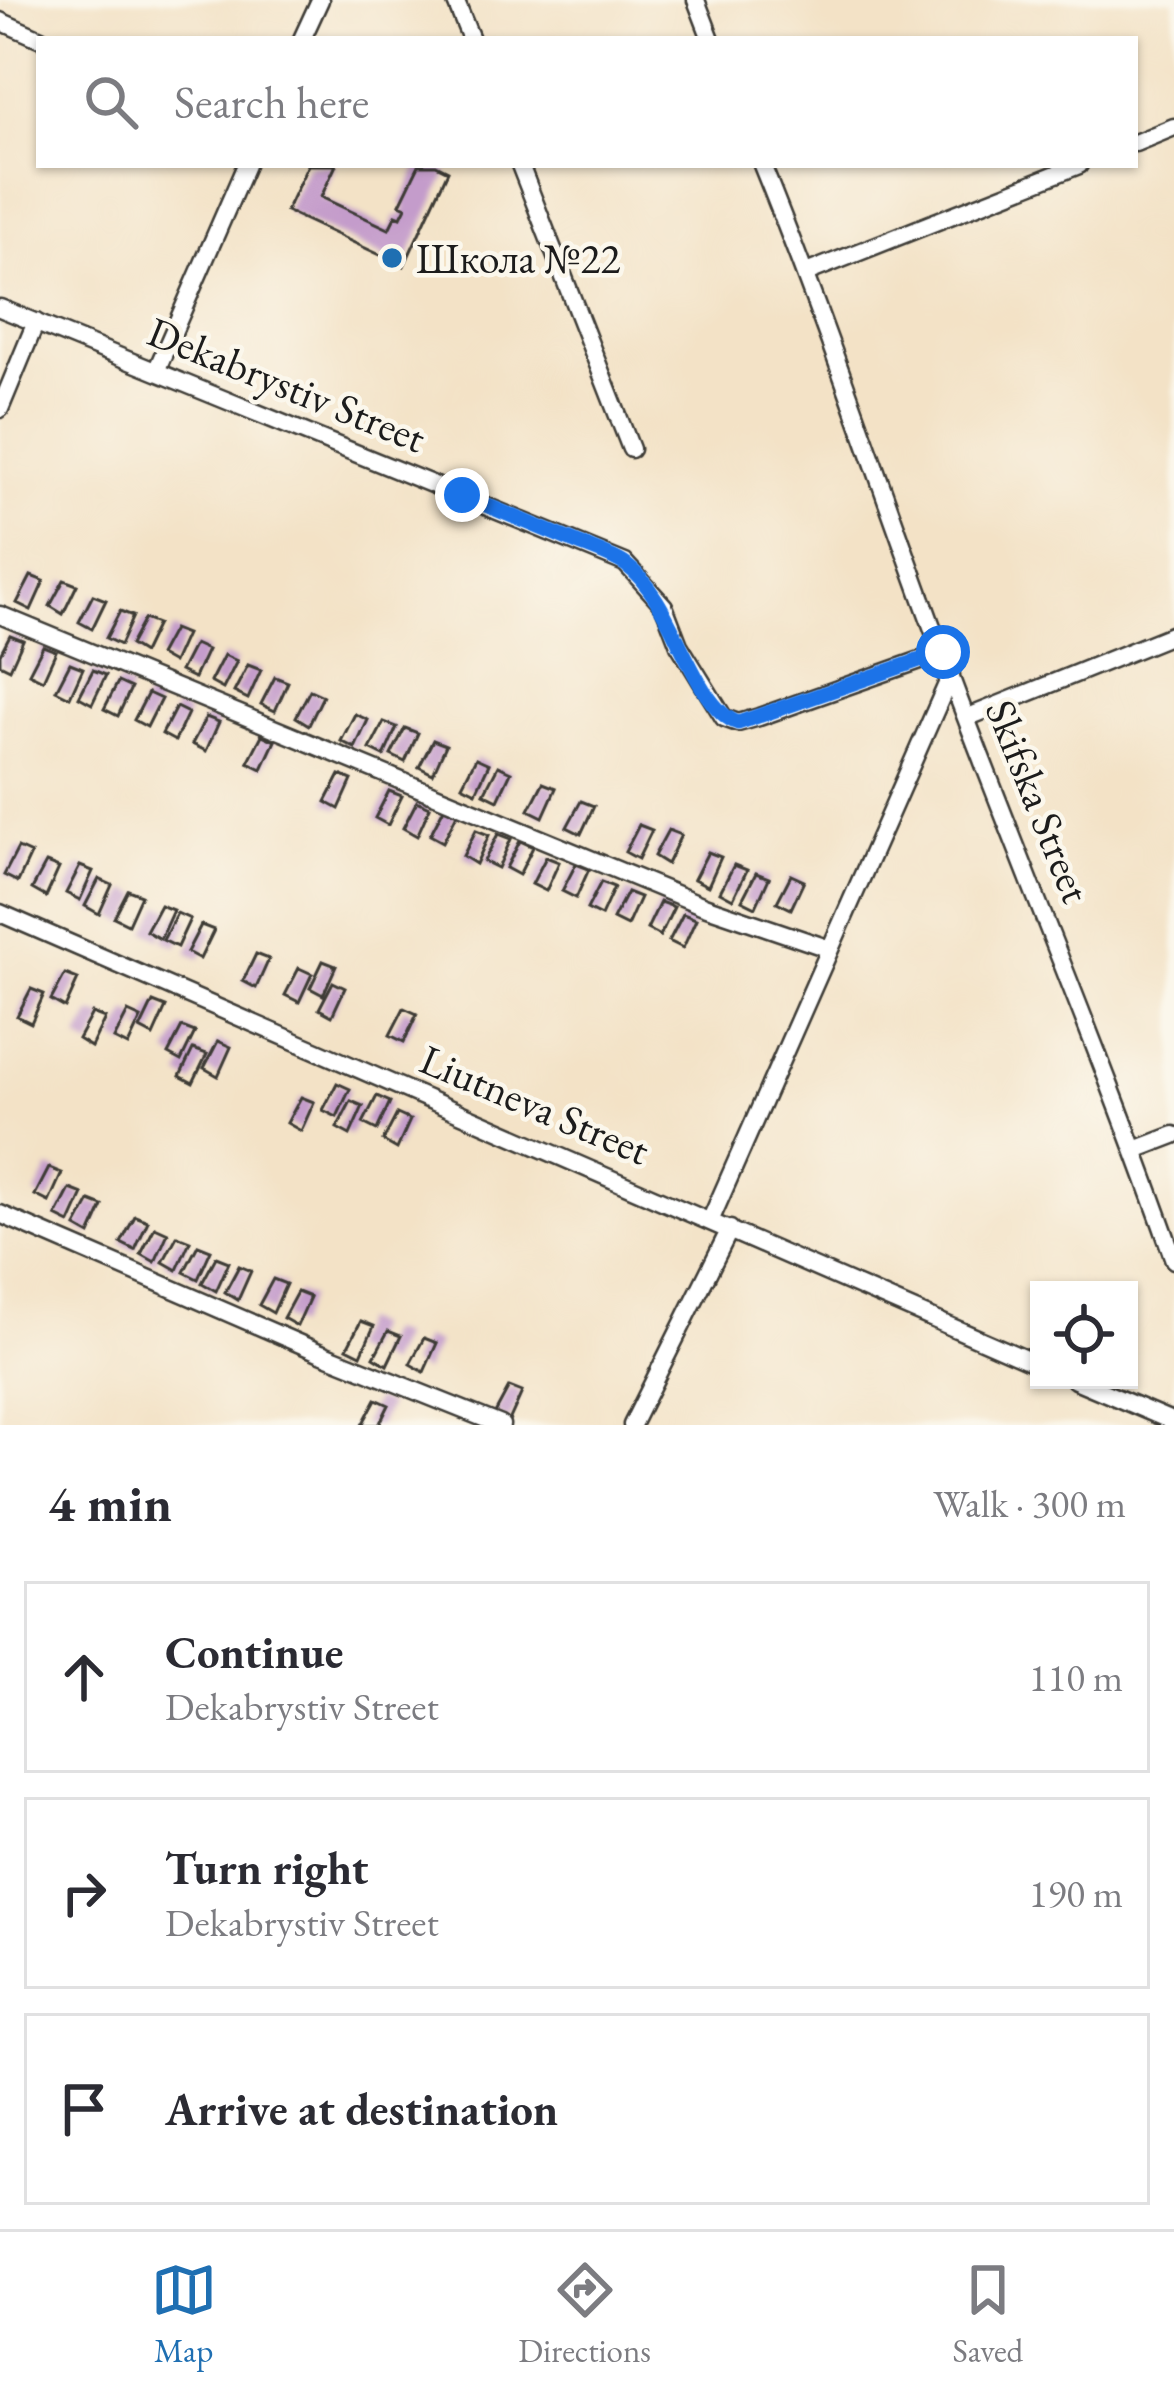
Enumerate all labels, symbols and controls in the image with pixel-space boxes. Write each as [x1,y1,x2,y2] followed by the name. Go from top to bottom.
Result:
[36,36,1138,168] search box
[78,69,144,135] icon: search
[174,73,369,131] text: Search here
[416,231,621,286] place label: Школа №22
[379,245,405,271] marker: Школа №22
[140,304,434,465] street label: Dekabrystiv Street
[435,468,489,522] route end
[916,625,970,679] route start
[973,692,1104,911] street label: Skifska Street
[412,1031,658,1177] street label: Liutneva Street
[1030,1281,1138,1389] map controls
[1030,1281,1138,1389] button: locate
[48,1470,172,1536] text: 4 min
[933,1478,1126,1529] text: Walk · 300 m
[165,1623,343,1681] text: Continue
[51,1644,117,1710] icon: ahead
[1029,1652,1123,1703] text: 110 m
[165,1681,439,1732] text: Dekabrystiv Street
[165,1839,368,1897] text: Turn right
[51,1860,117,1926] icon: right
[1029,1868,1123,1919] text: 190 m
[165,1897,439,1948] text: Dekabrystiv Street
[51,2076,117,2142] icon: arrive
[165,2080,558,2138] text: Arrive at destination
[151,2257,217,2372] tab: Map
[518,2257,651,2372] tab: Directions
[953,2257,1023,2372] tab: Saved

